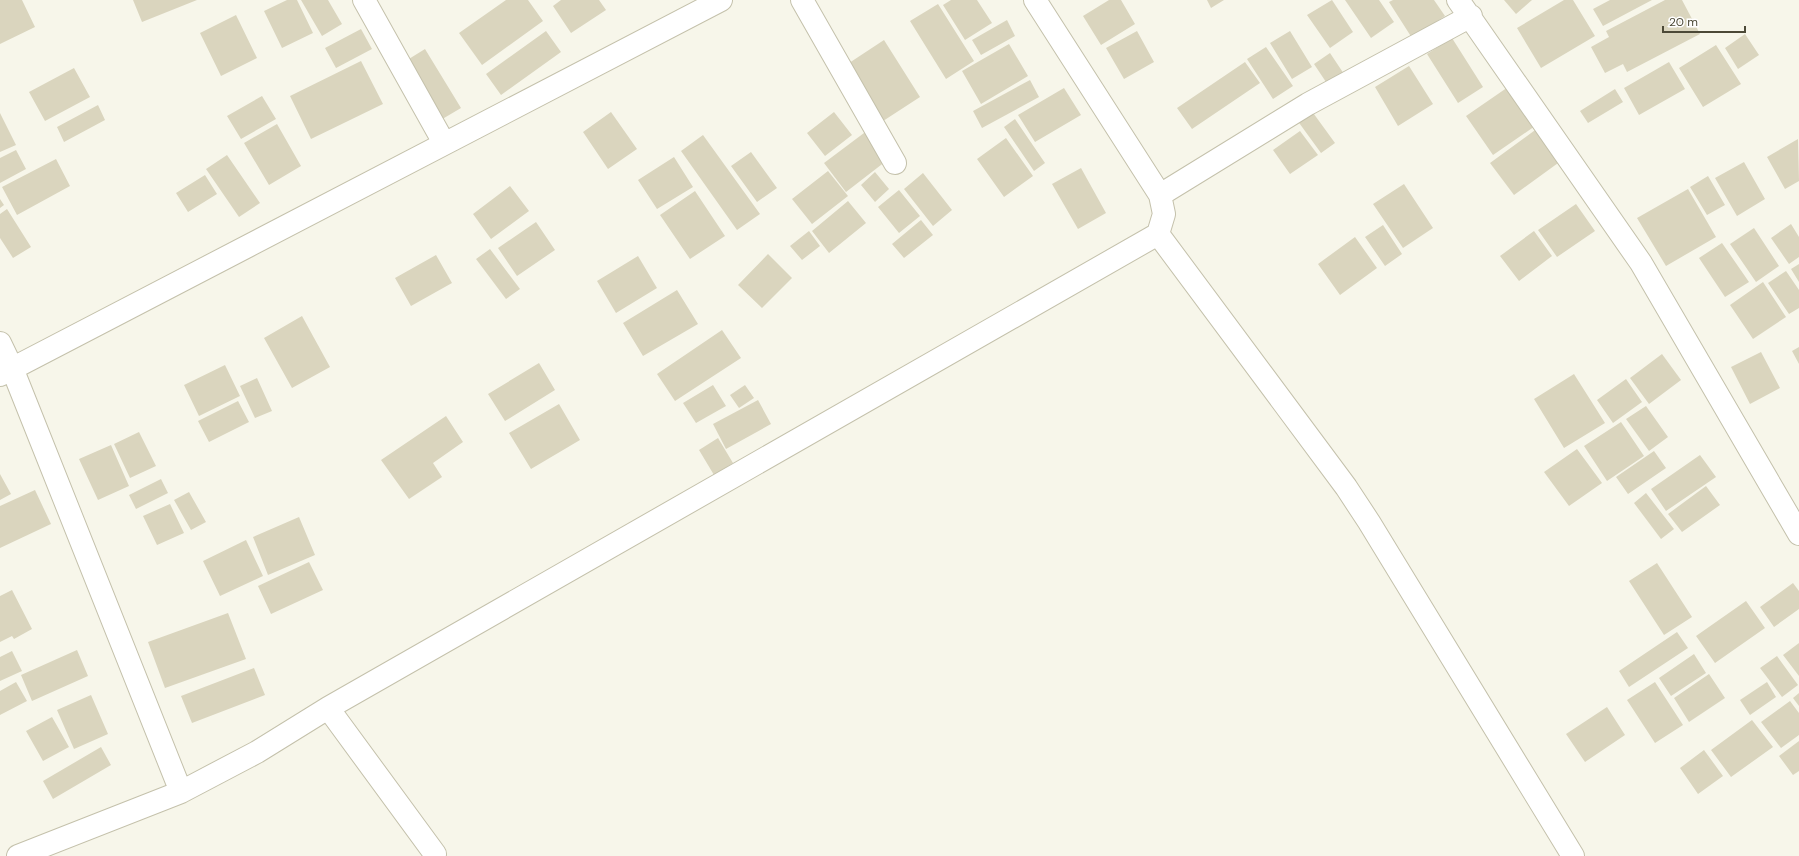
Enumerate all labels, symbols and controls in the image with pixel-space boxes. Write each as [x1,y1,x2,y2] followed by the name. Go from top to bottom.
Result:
[1663,8,1745,34] scale bar
[1669,14,1698,30] text: 20 m

